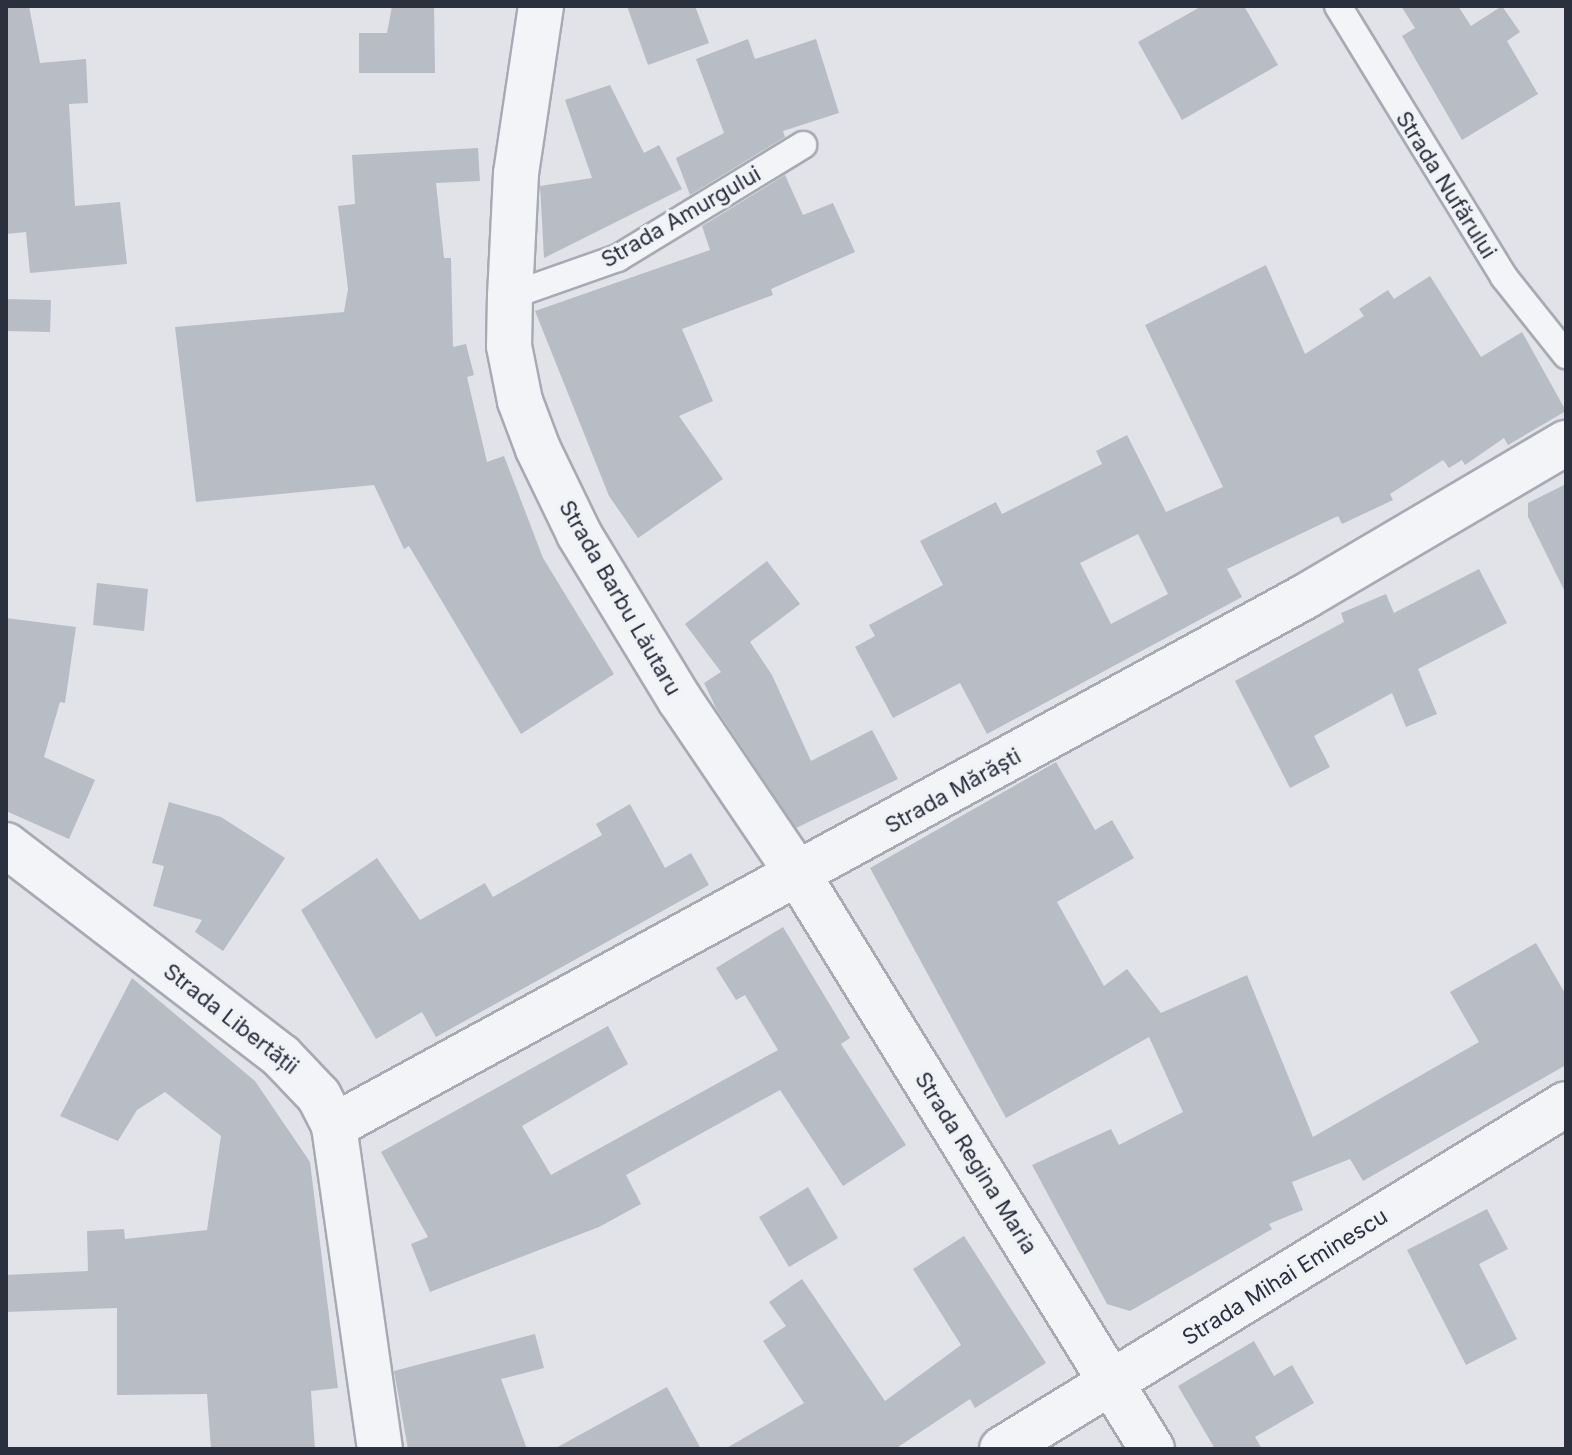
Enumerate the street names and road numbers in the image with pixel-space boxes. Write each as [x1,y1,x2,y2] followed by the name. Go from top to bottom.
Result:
[1390,106,1502,264] street label: Strada Nufărului
[597,161,765,273] street label: Strada Amurgului
[553,496,687,700] street label: Strada Barbu Lăutaru
[881,743,1025,839] street label: Strada Mărăști
[158,958,304,1080] street label: Strada Libertății
[909,1067,1043,1259] street label: Strada Regina Maria
[1178,1203,1392,1351] street label: Strada Mihai Eminescu

